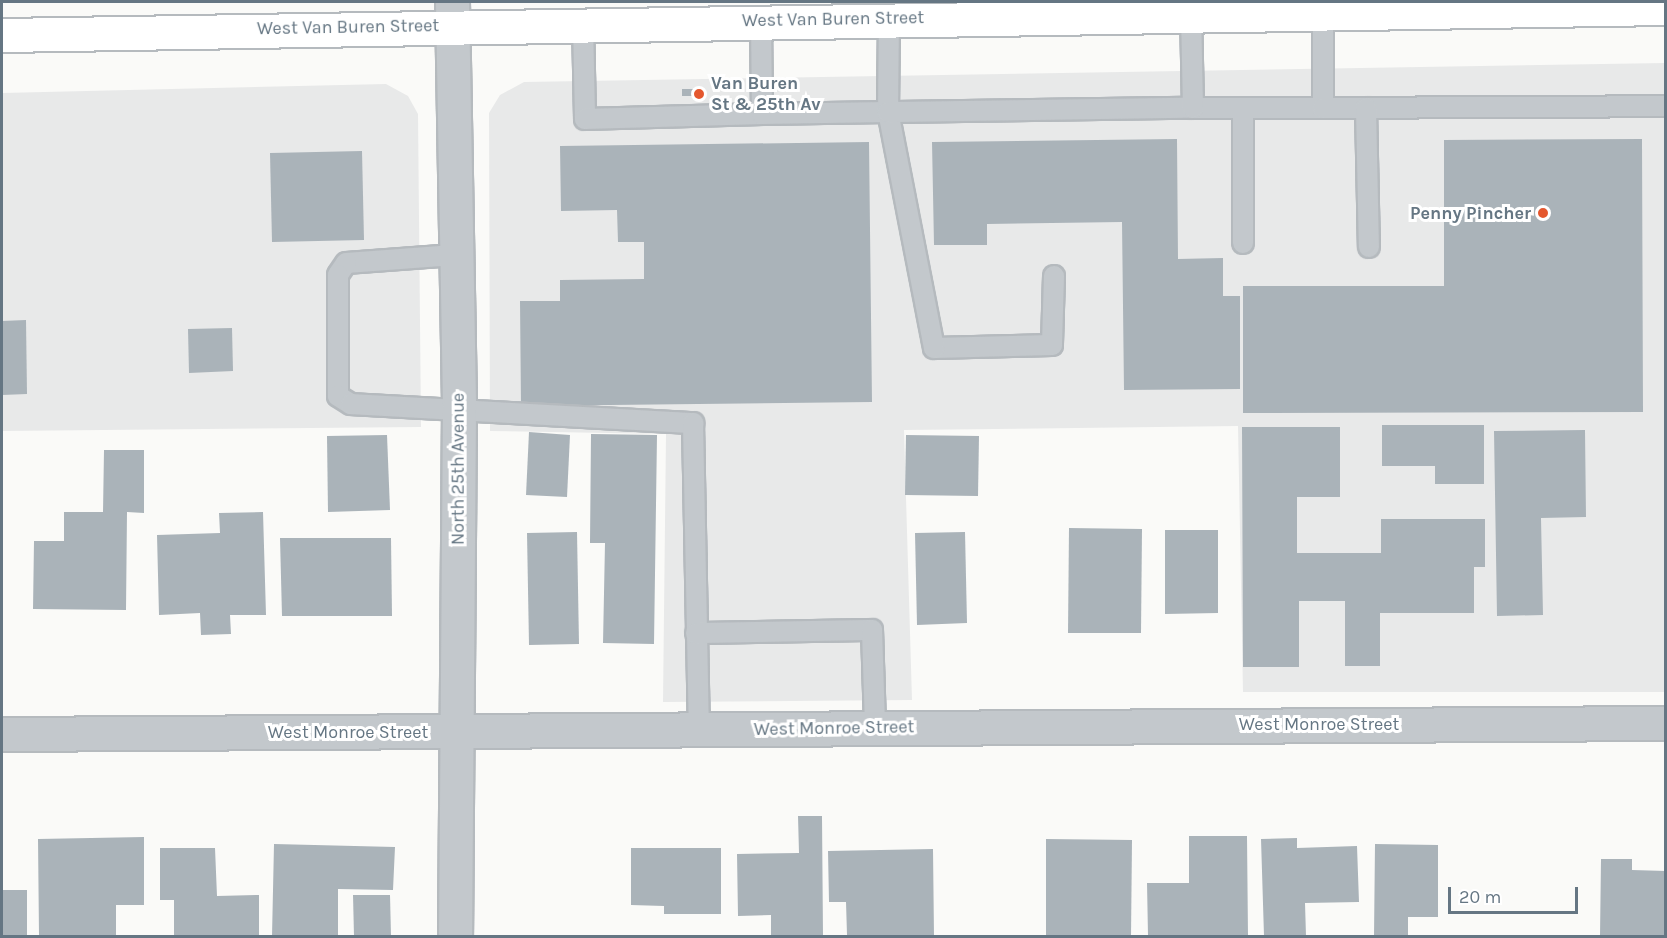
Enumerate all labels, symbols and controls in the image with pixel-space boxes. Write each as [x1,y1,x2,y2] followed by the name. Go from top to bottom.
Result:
[742,7,924,31] street label: West Van Buren Street
[257,15,439,39] street label: West Van Buren Street
[711,73,821,116] place label: Van Buren St & 25th Av
[692,87,706,101] marker: Van Buren St & 25th Av
[1410,202,1531,224] place label: Penny Pincher
[1536,206,1550,220] marker: Penny Pincher
[447,393,469,545] street label: North 25th Avenue
[1239,713,1399,735] street label: West Monroe Street
[754,716,914,740] street label: West Monroe Street
[268,721,428,743] street label: West Monroe Street
[1451,875,1582,913] scale bar
[1459,886,1501,908] text: 20 m

